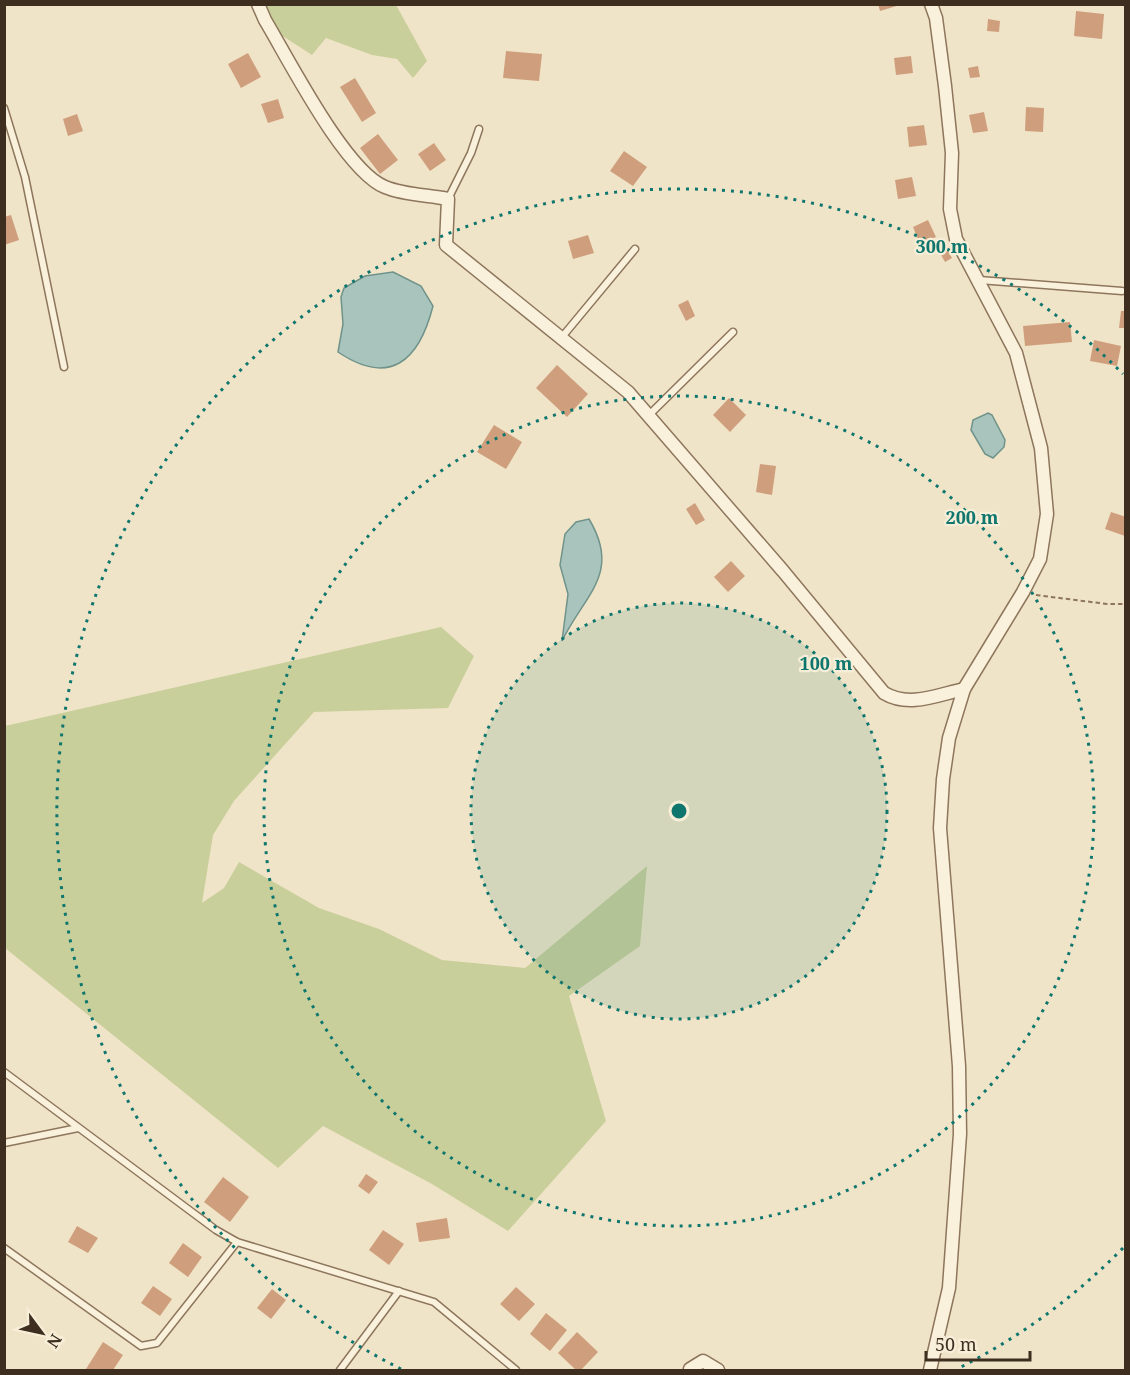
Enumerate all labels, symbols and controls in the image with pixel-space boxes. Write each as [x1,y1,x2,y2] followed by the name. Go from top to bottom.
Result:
[916,234,969,258] text: 300 m
[946,505,999,529] text: 200 m
[800,651,853,675] text: 100 m
[669,801,689,821] centre of rings
[12,1303,72,1363] north arrow
[926,1324,1030,1362] scale bar
[42,1330,67,1353] text: N
[935,1332,977,1356] text: 50 m

